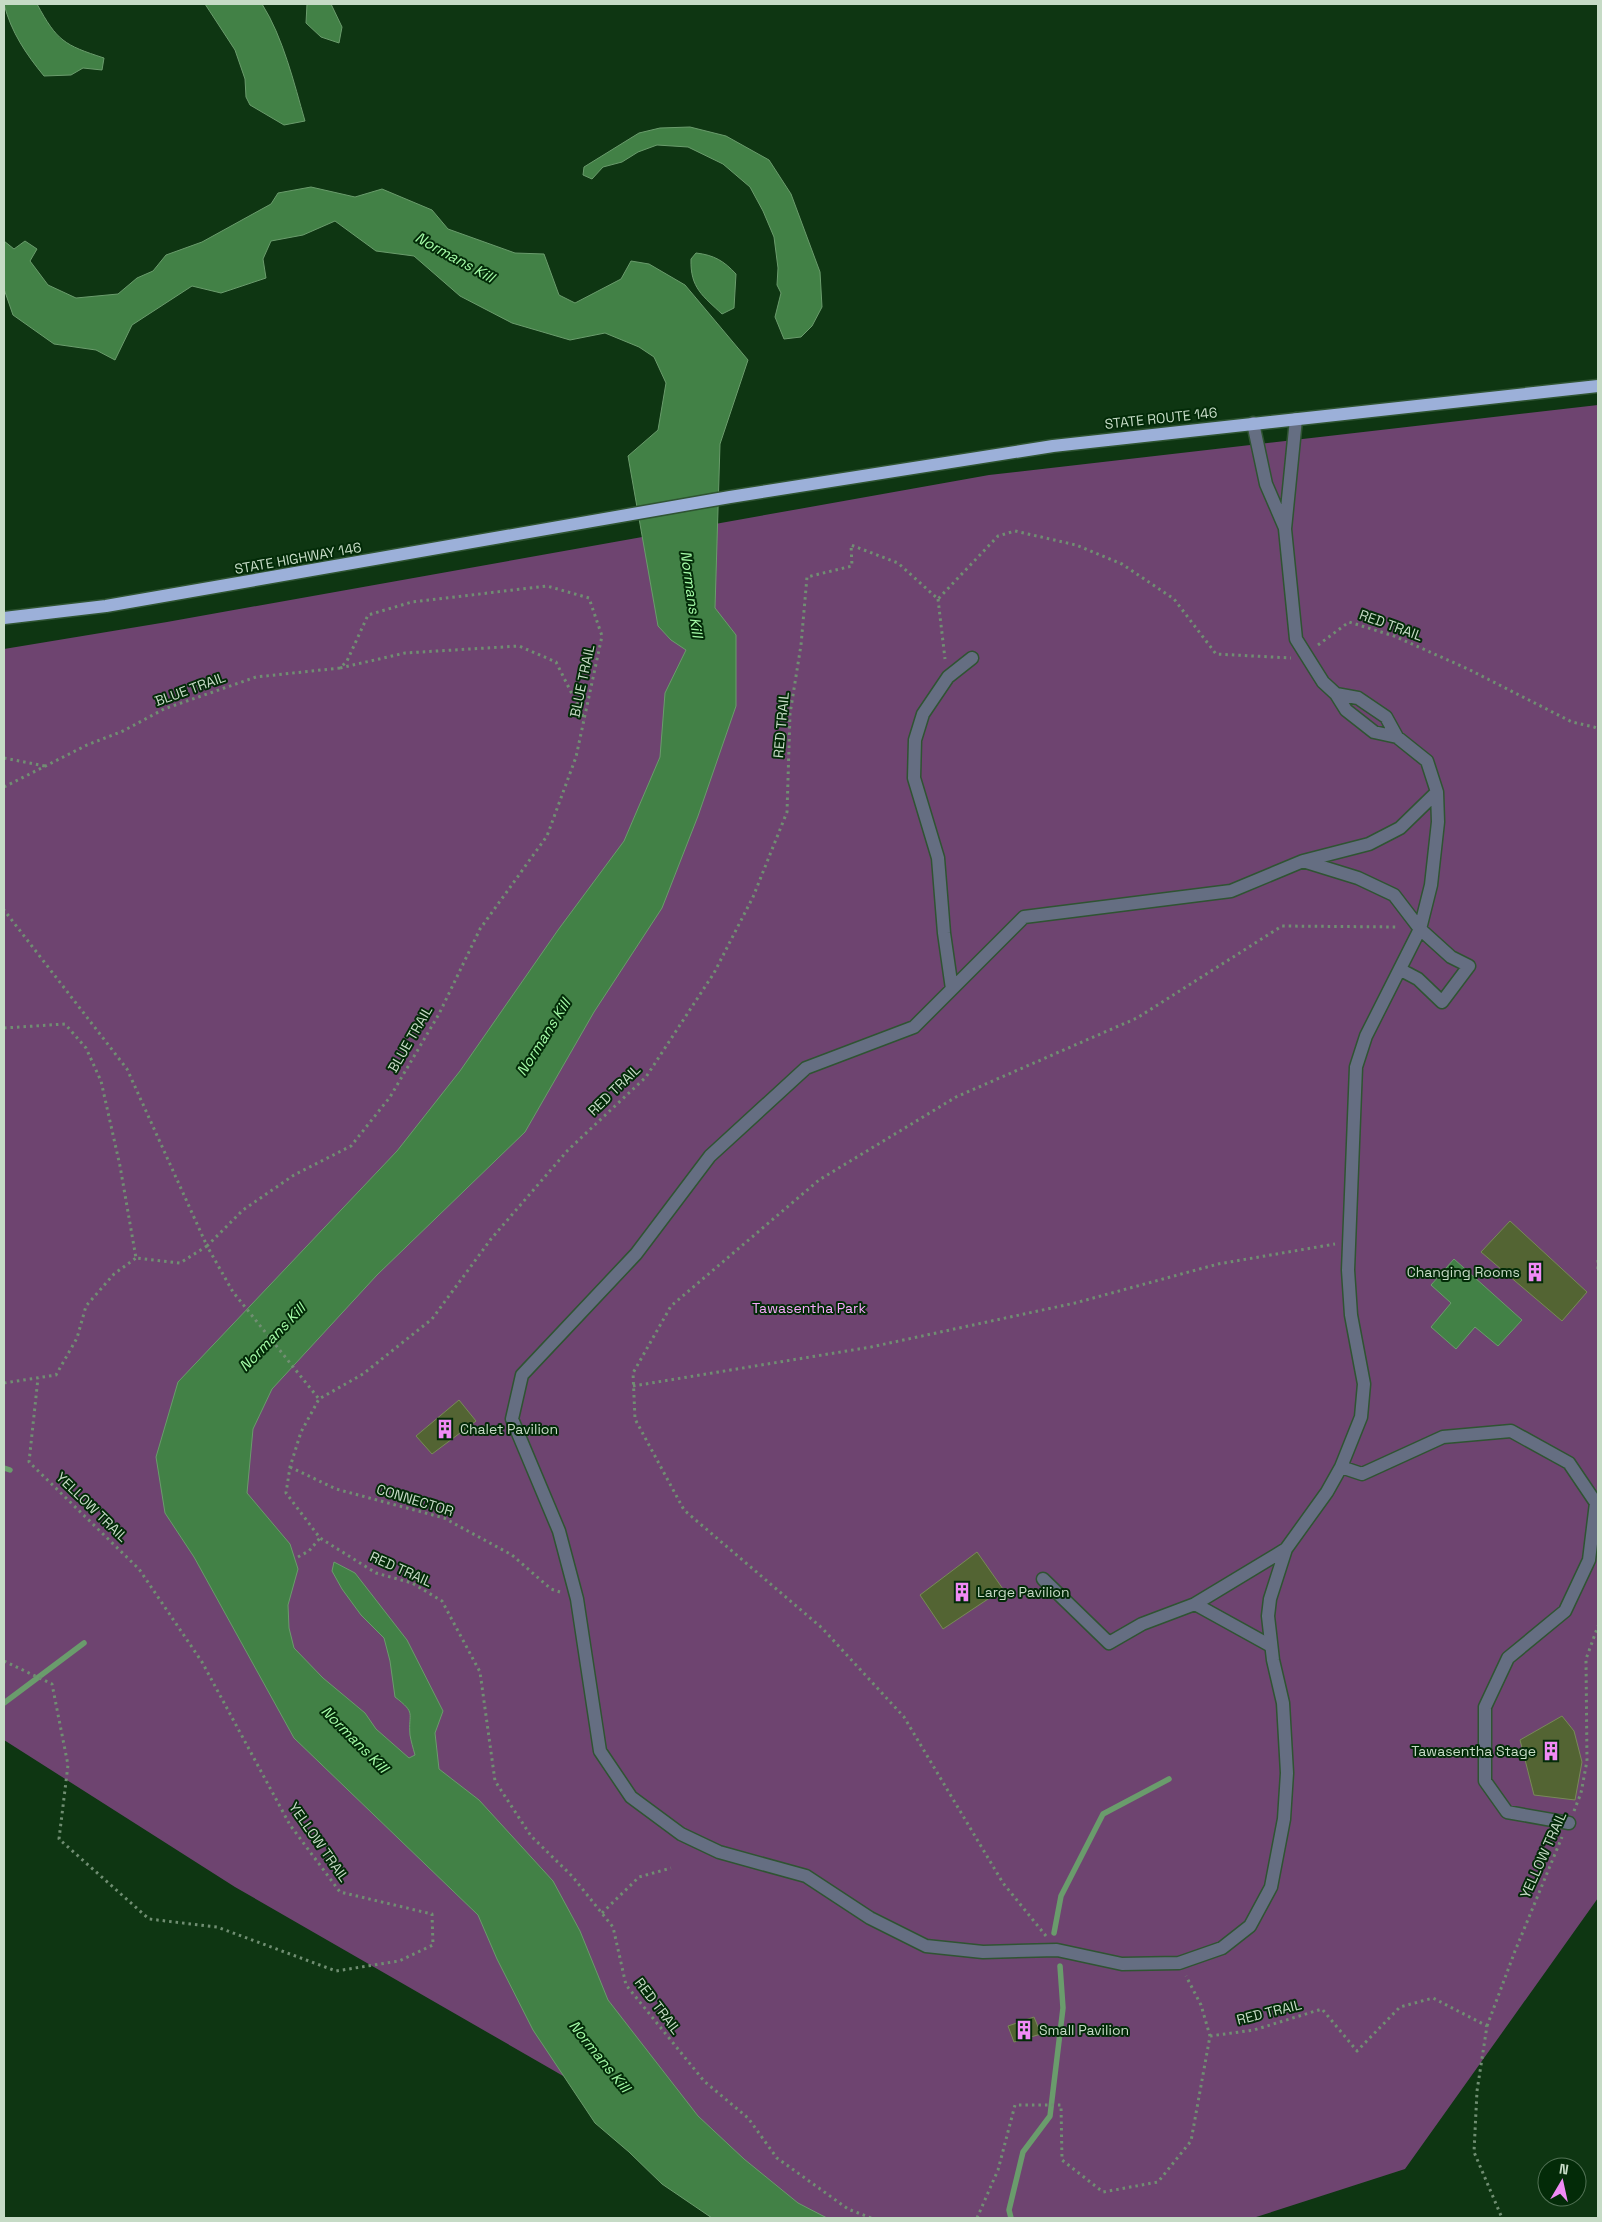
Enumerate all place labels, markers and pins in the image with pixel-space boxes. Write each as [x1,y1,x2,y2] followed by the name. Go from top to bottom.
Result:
[1524,1261,1546,1283] building icon: Changing Rooms
[1407,1263,1520,1281] place label: Changing Rooms
[434,1418,456,1440] building icon: Chalet Pavilion
[460,1420,558,1438] place label: Chalet Pavilion
[951,1581,973,1603] building icon: Large Pavilion
[977,1583,1070,1601] place label: Large Pavilion
[1540,1740,1562,1762] building icon: Tawasentha Stage
[1411,1742,1536,1760] place label: Tawasentha Stage
[1013,2019,1035,2041] building icon: Small Pavilion
[1039,2021,1129,2039] place label: Small Pavilion

